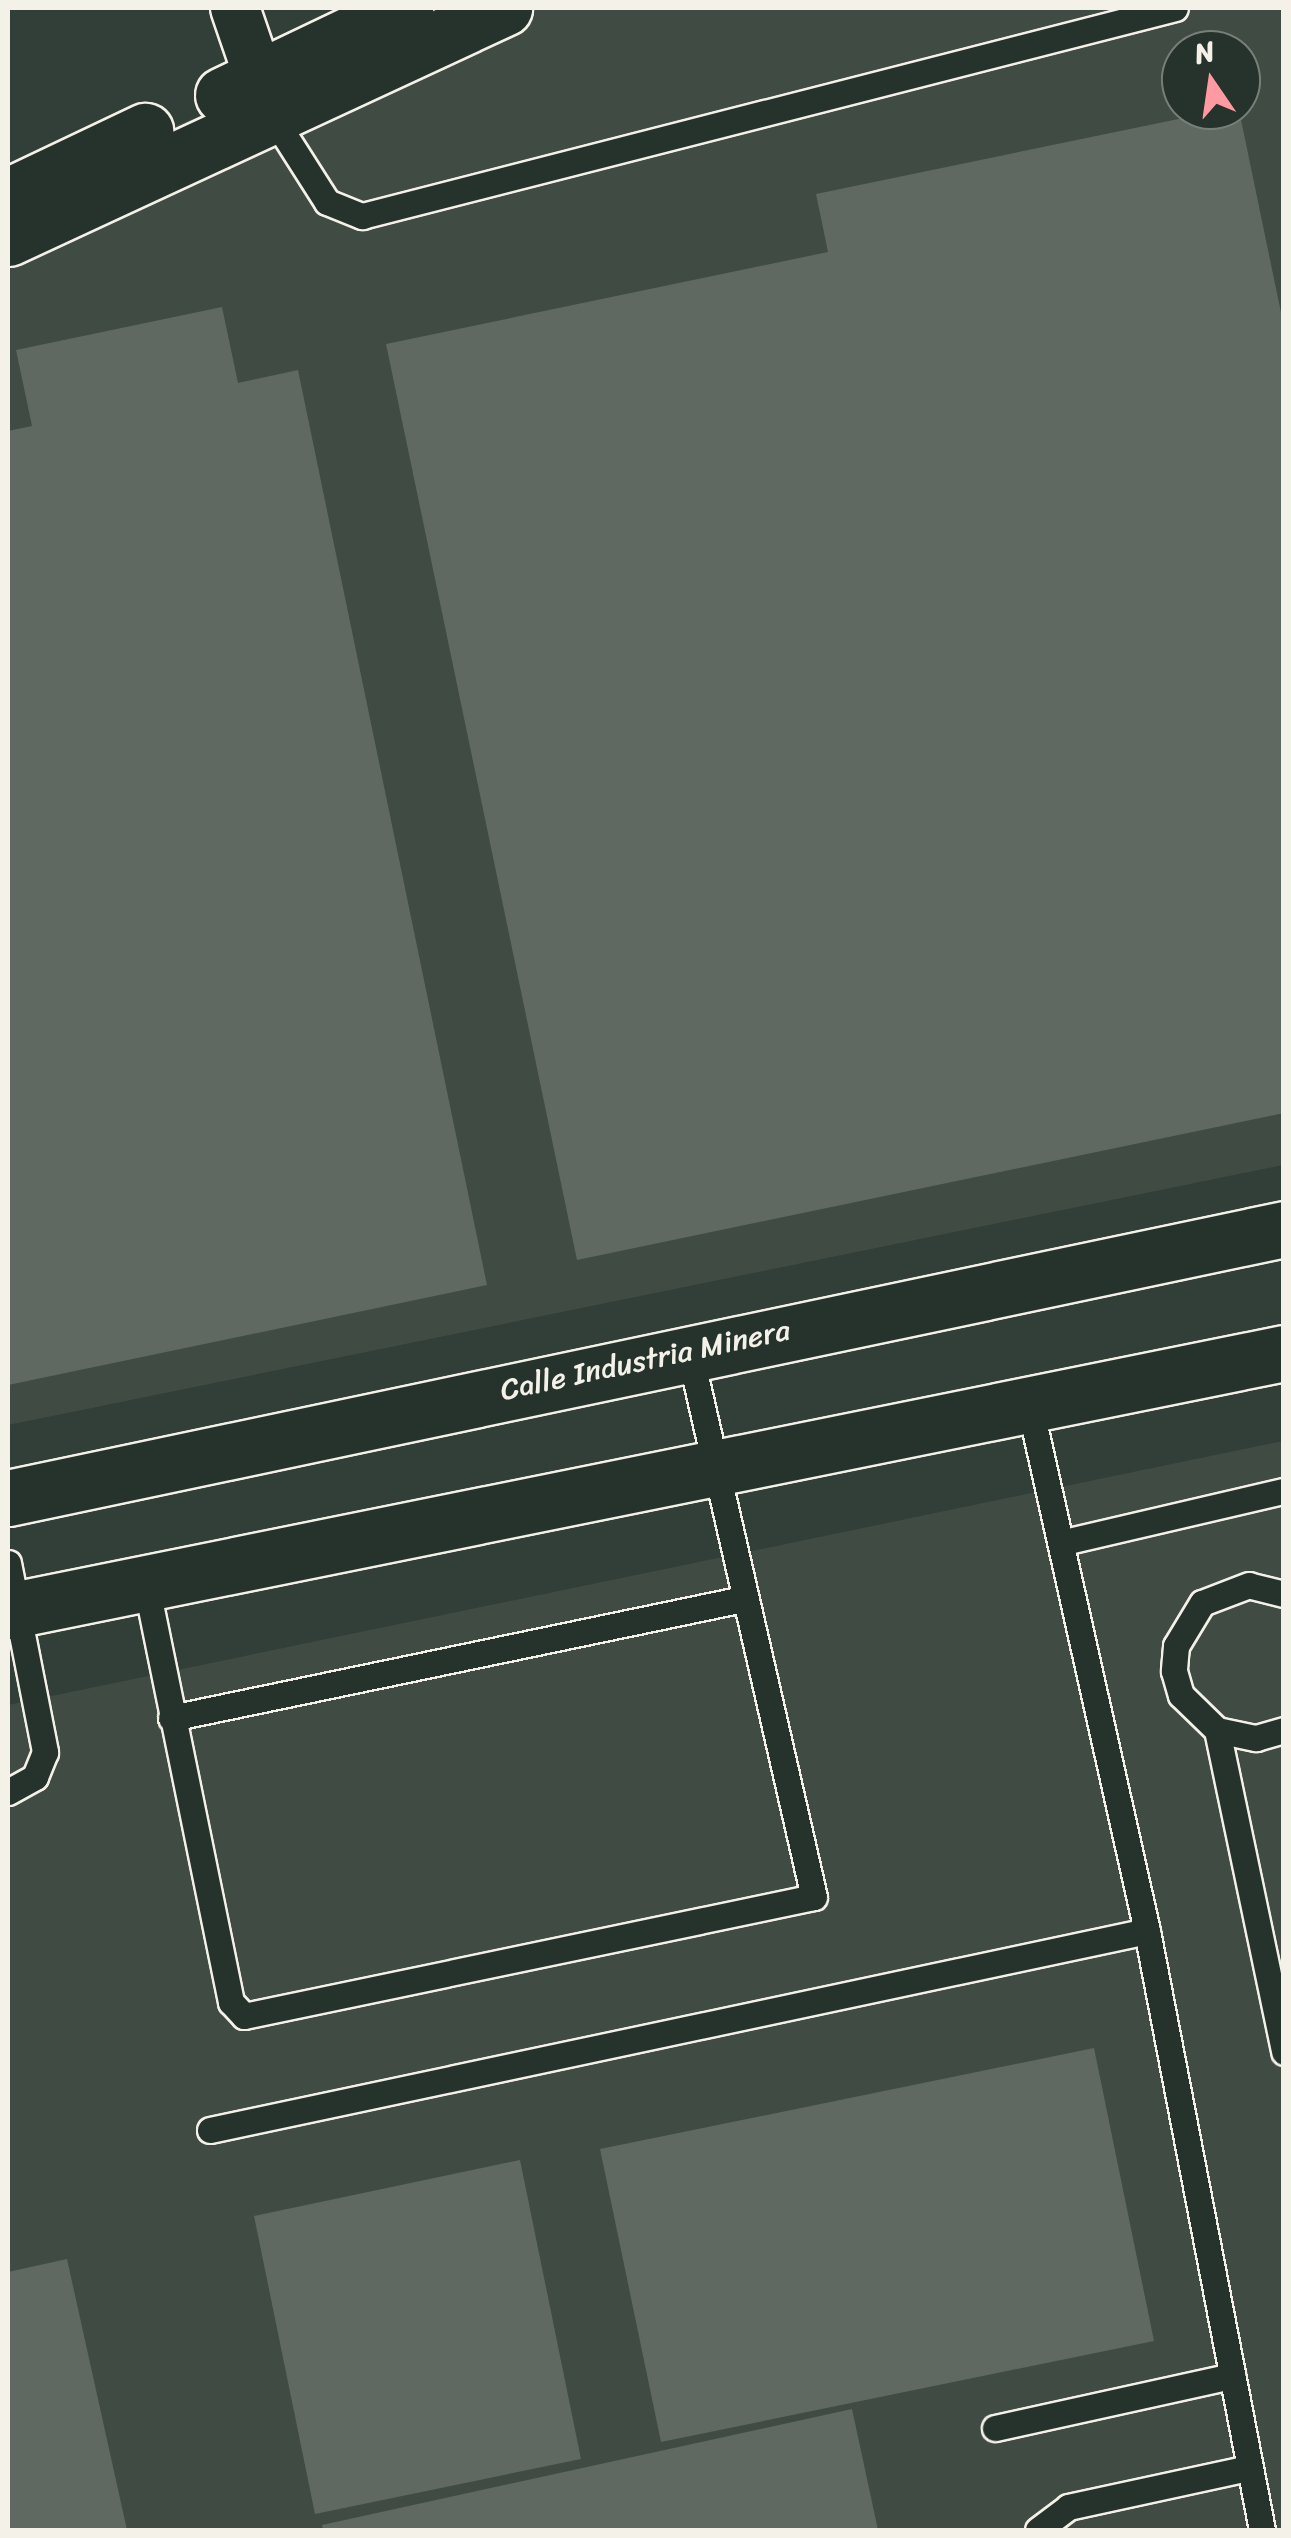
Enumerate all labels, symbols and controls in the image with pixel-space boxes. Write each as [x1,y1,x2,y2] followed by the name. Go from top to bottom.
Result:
[1190,26,1220,78] text: N
[1161,30,1261,130] north arrow
[497,1312,793,1408] street label: Calle Industria Minera

